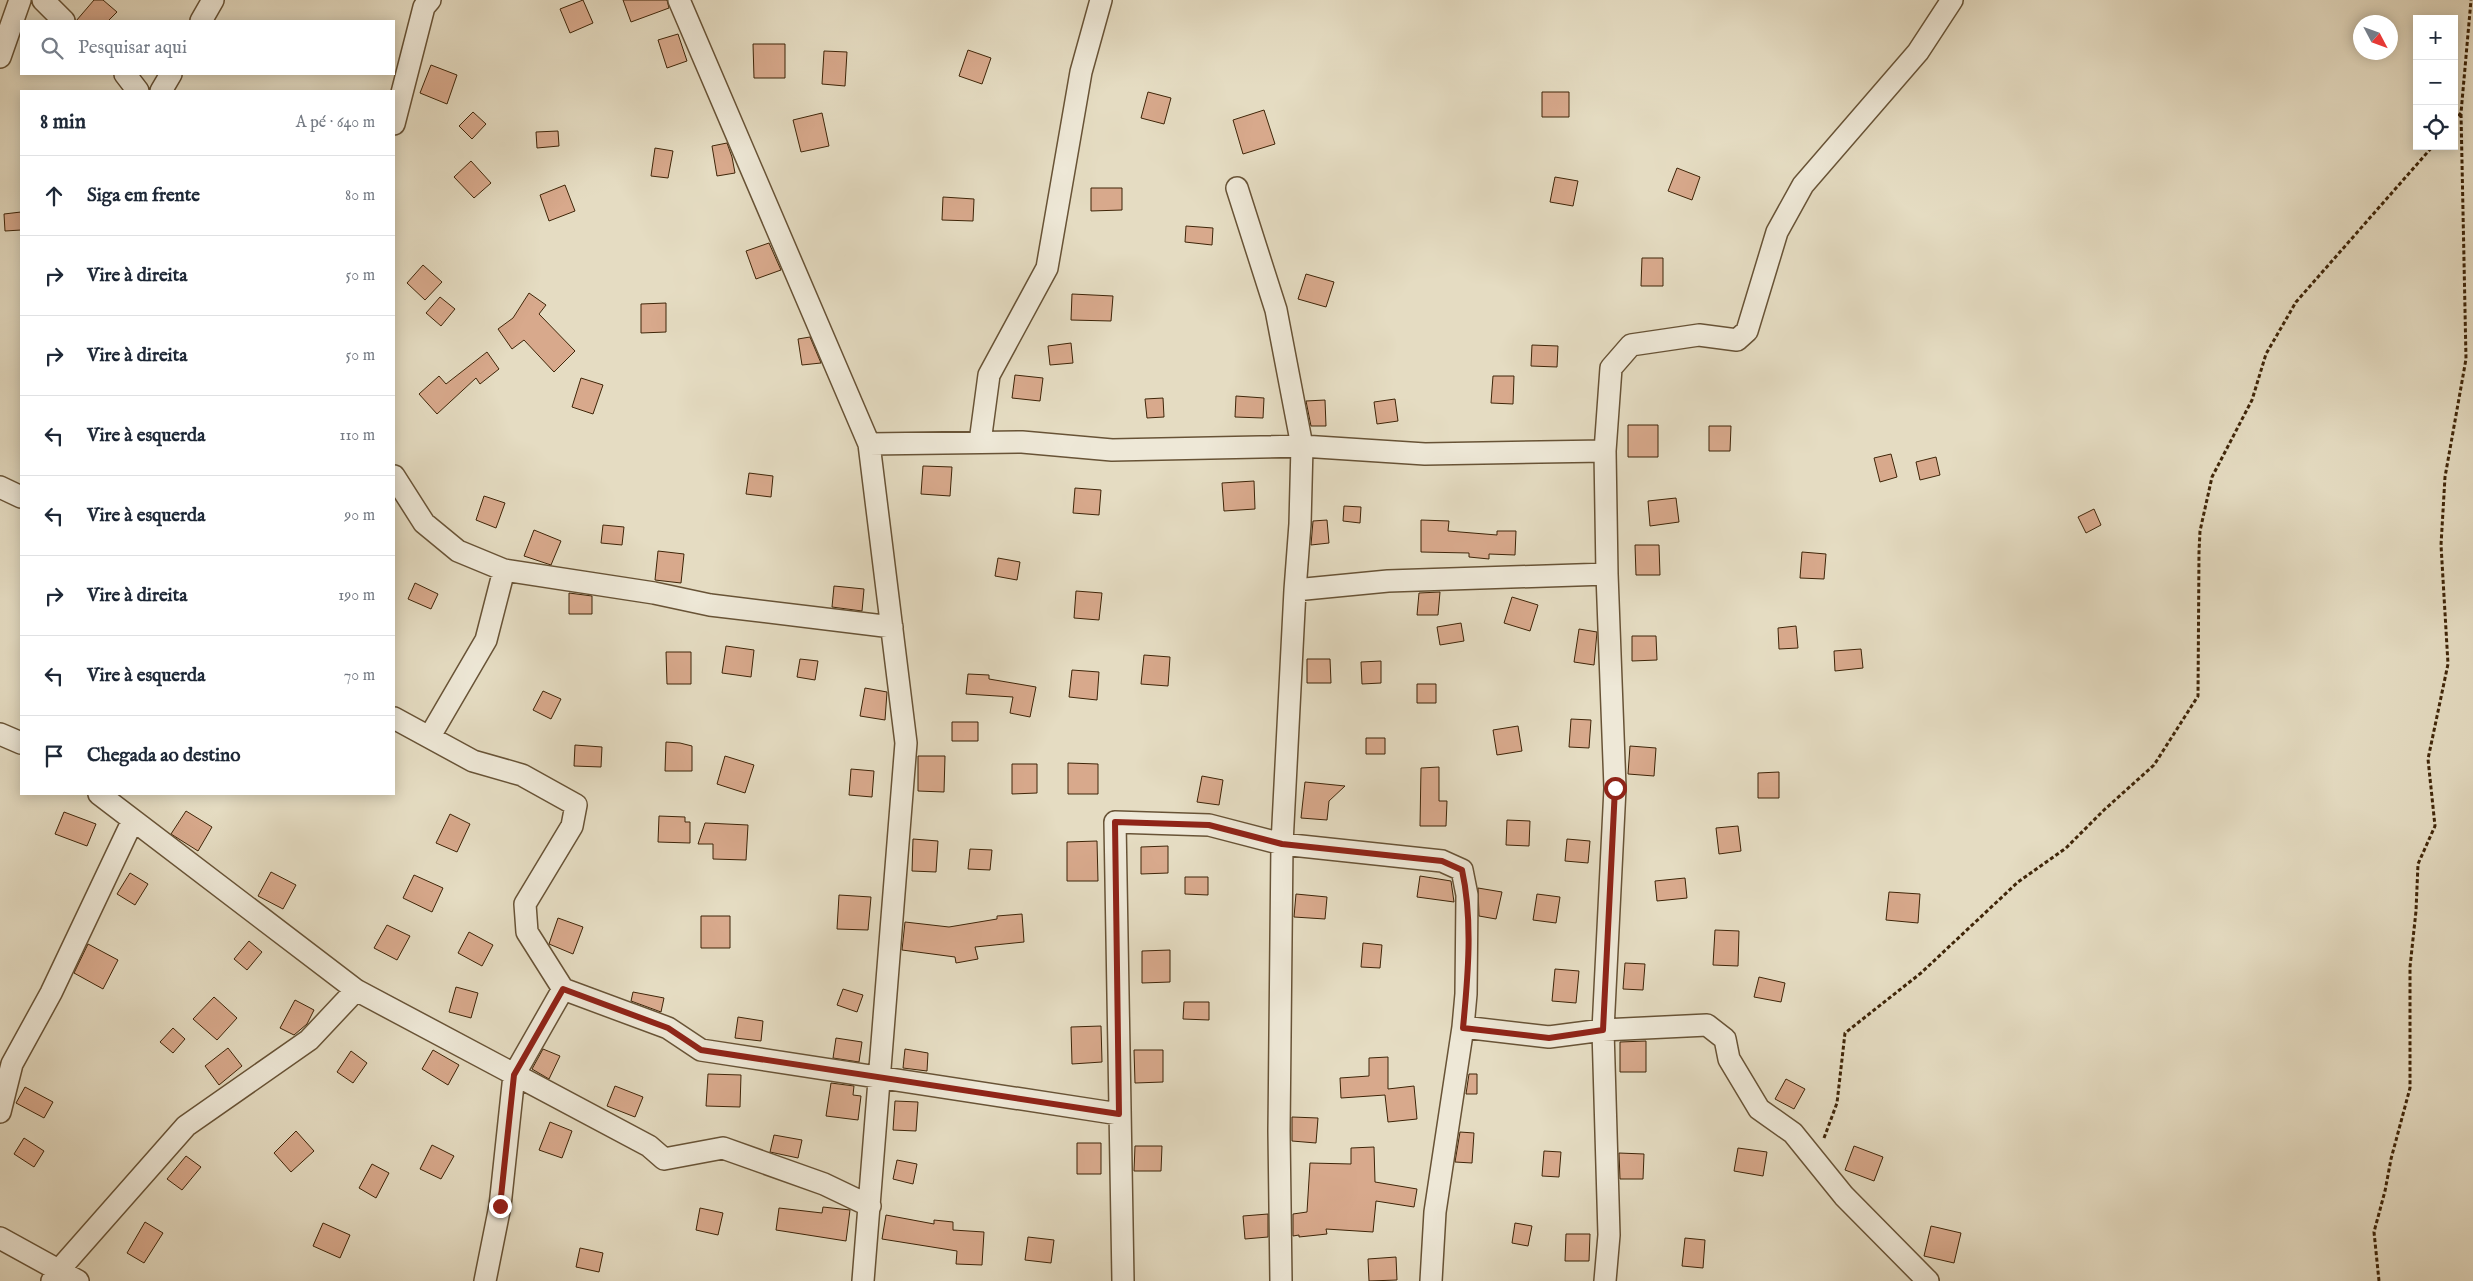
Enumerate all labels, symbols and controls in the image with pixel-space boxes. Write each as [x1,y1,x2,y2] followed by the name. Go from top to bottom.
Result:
[2353,15,2398,60] north arrow
[2413,15,2458,150] map controls
[2413,15,2458,60] button: +
[20,20,395,75] search box
[38,34,66,62] icon: search
[78,36,187,60] text: Pesquisar aqui
[2413,60,2458,105] button: −
[2413,105,2458,150] button: locate
[40,109,86,136] text: 8 min
[296,113,375,133] text: A pé · 640 m
[40,182,68,210] icon: ahead
[87,184,200,208] text: Siga em frente
[345,186,375,206] text: 80 m
[40,262,68,290] icon: right
[87,264,187,288] text: Vire à direita
[346,266,375,286] text: 50 m
[40,342,68,370] icon: right
[87,344,187,368] text: Vire à direita
[346,346,375,366] text: 50 m
[40,422,68,450] icon: left
[87,424,205,448] text: Vire à esquerda
[339,426,375,446] text: 110 m
[40,502,68,530] icon: left
[87,504,205,528] text: Vire à esquerda
[344,506,375,526] text: 90 m
[40,582,68,610] icon: right
[87,584,187,608] text: Vire à direita
[338,586,375,606] text: 190 m
[40,662,68,690] icon: left
[87,664,205,688] text: Vire à esquerda
[344,666,375,686] text: 70 m
[40,742,68,770] icon: arrive
[87,744,240,768] text: Chegada ao destino
[1604,777,1627,800] route start
[489,1195,512,1218] route end

